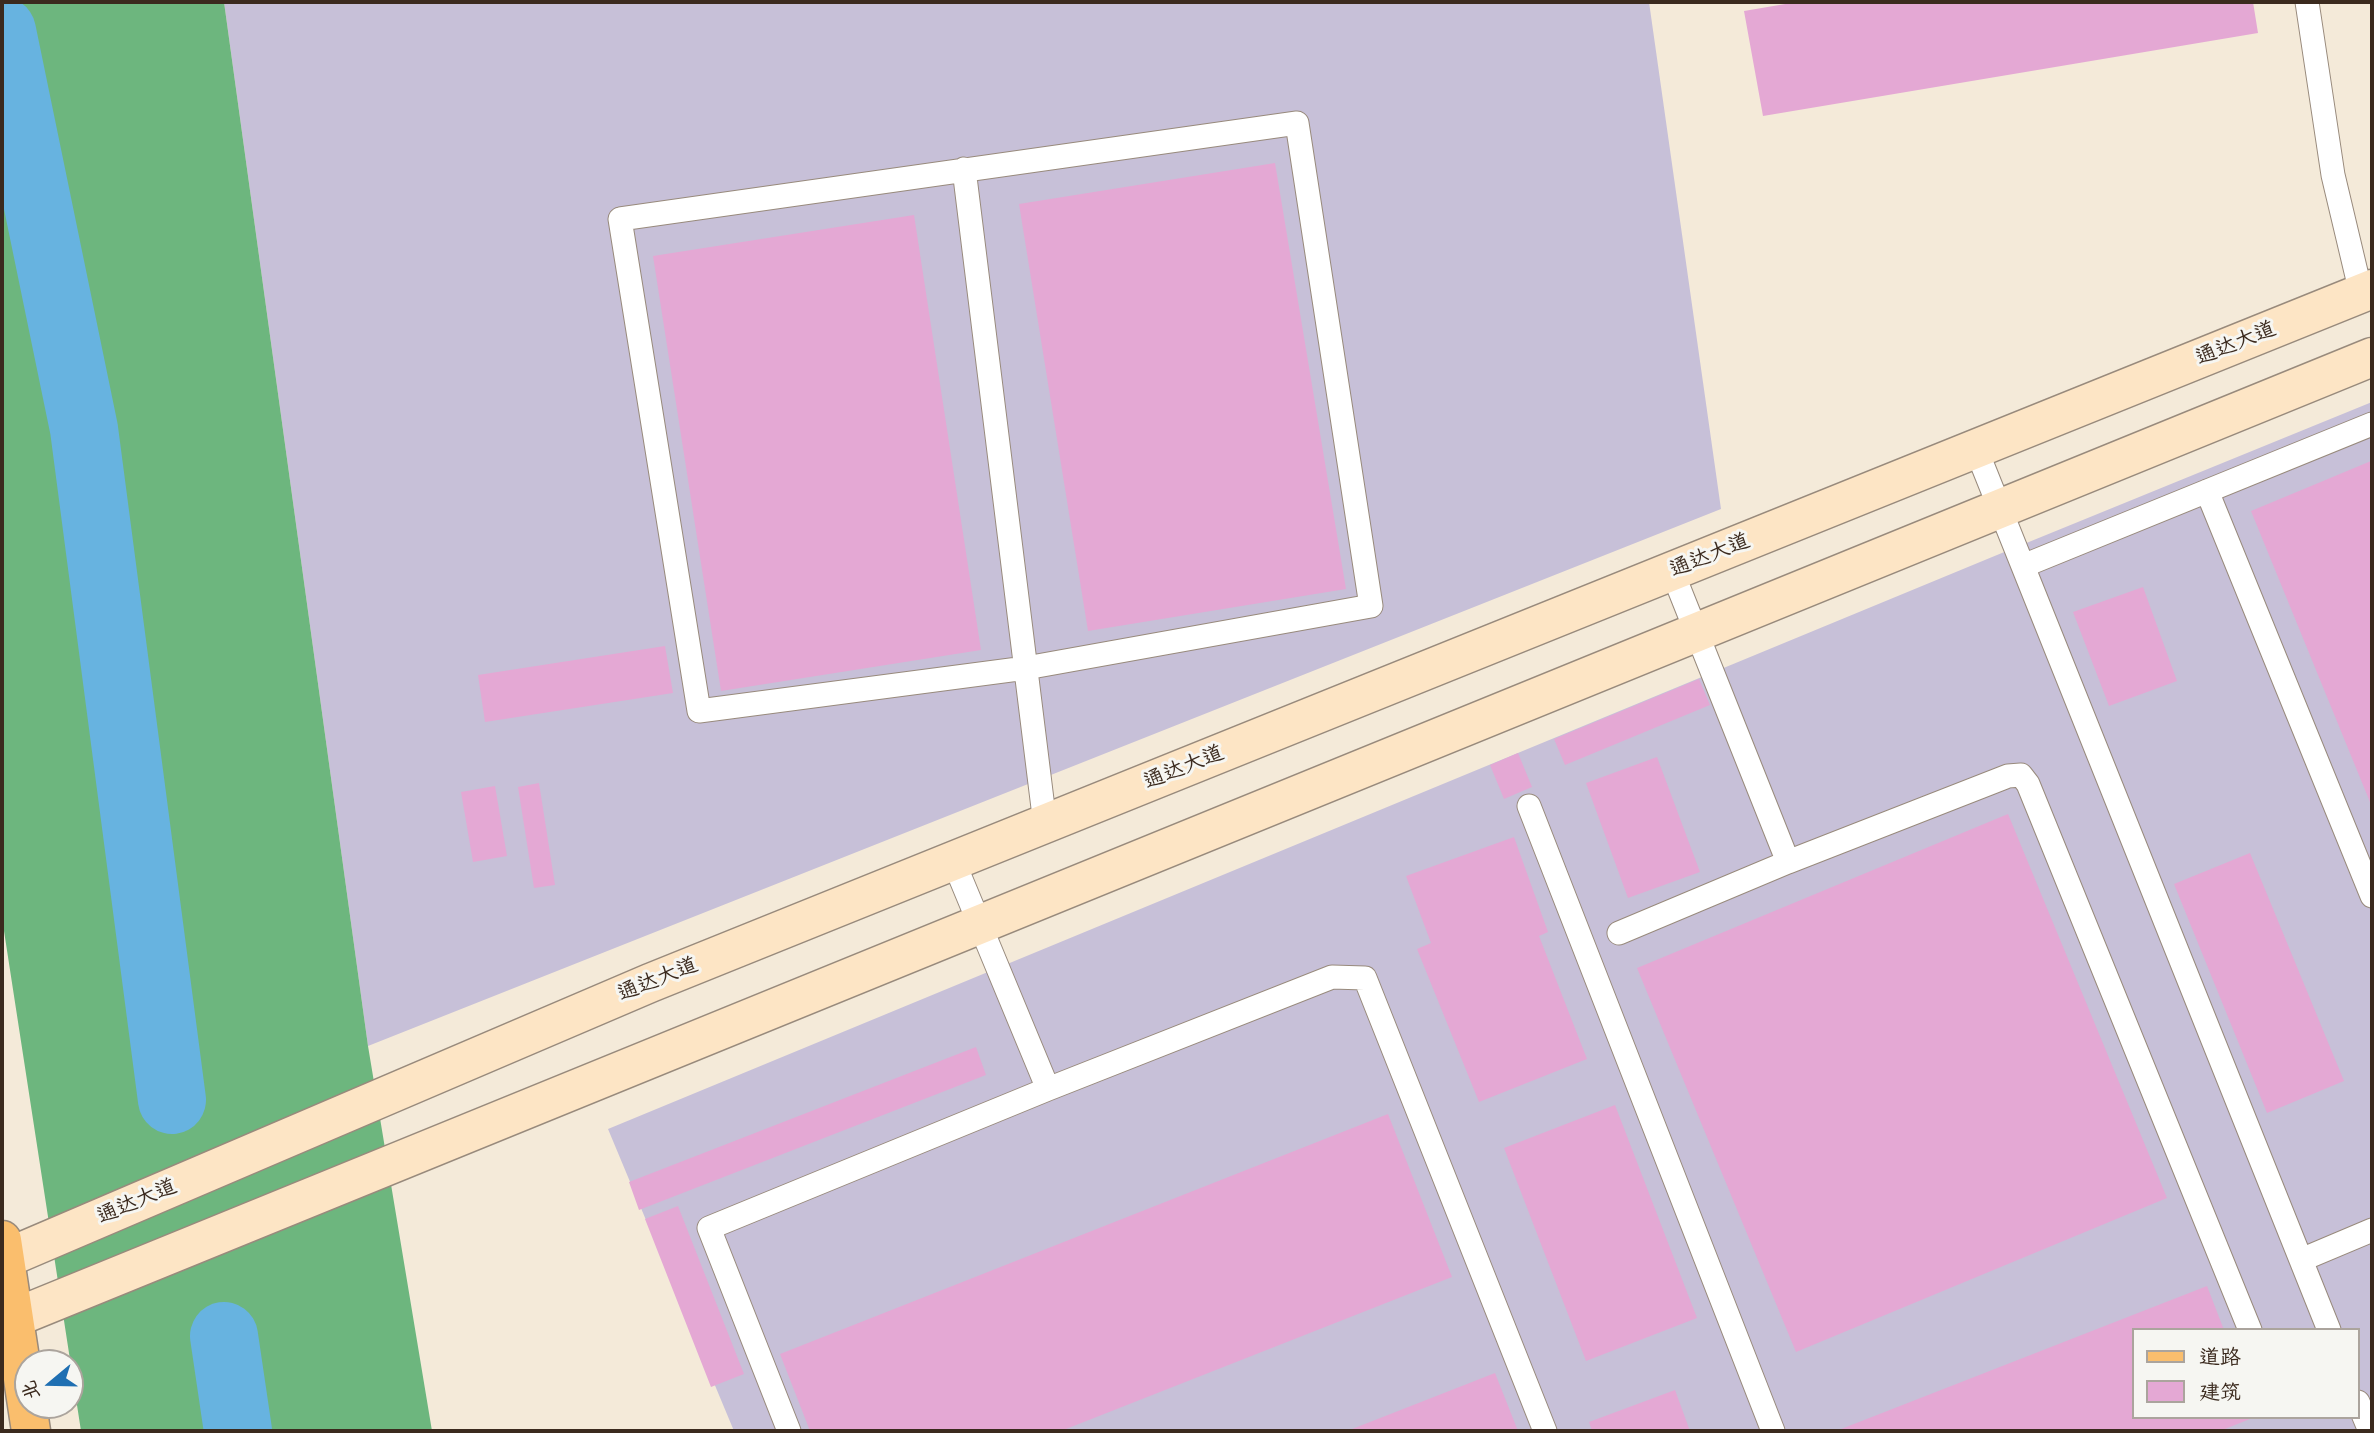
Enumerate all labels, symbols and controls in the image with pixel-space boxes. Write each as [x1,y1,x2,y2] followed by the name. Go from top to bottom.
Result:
[2192,317,2280,371] street label: 通达大道
[1666,529,1754,583] street label: 通达大道
[1140,741,1228,795] street label: 通达大道
[614,953,702,1007] street label: 通达大道
[93,1174,181,1230] street label: 通达大道
[2132,1328,2360,1419] legend
[2199,1344,2241,1371] text: 道路
[14,1349,84,1419] north arrow
[17,1377,45,1403] text: 北
[2199,1379,2241,1406] text: 建筑

